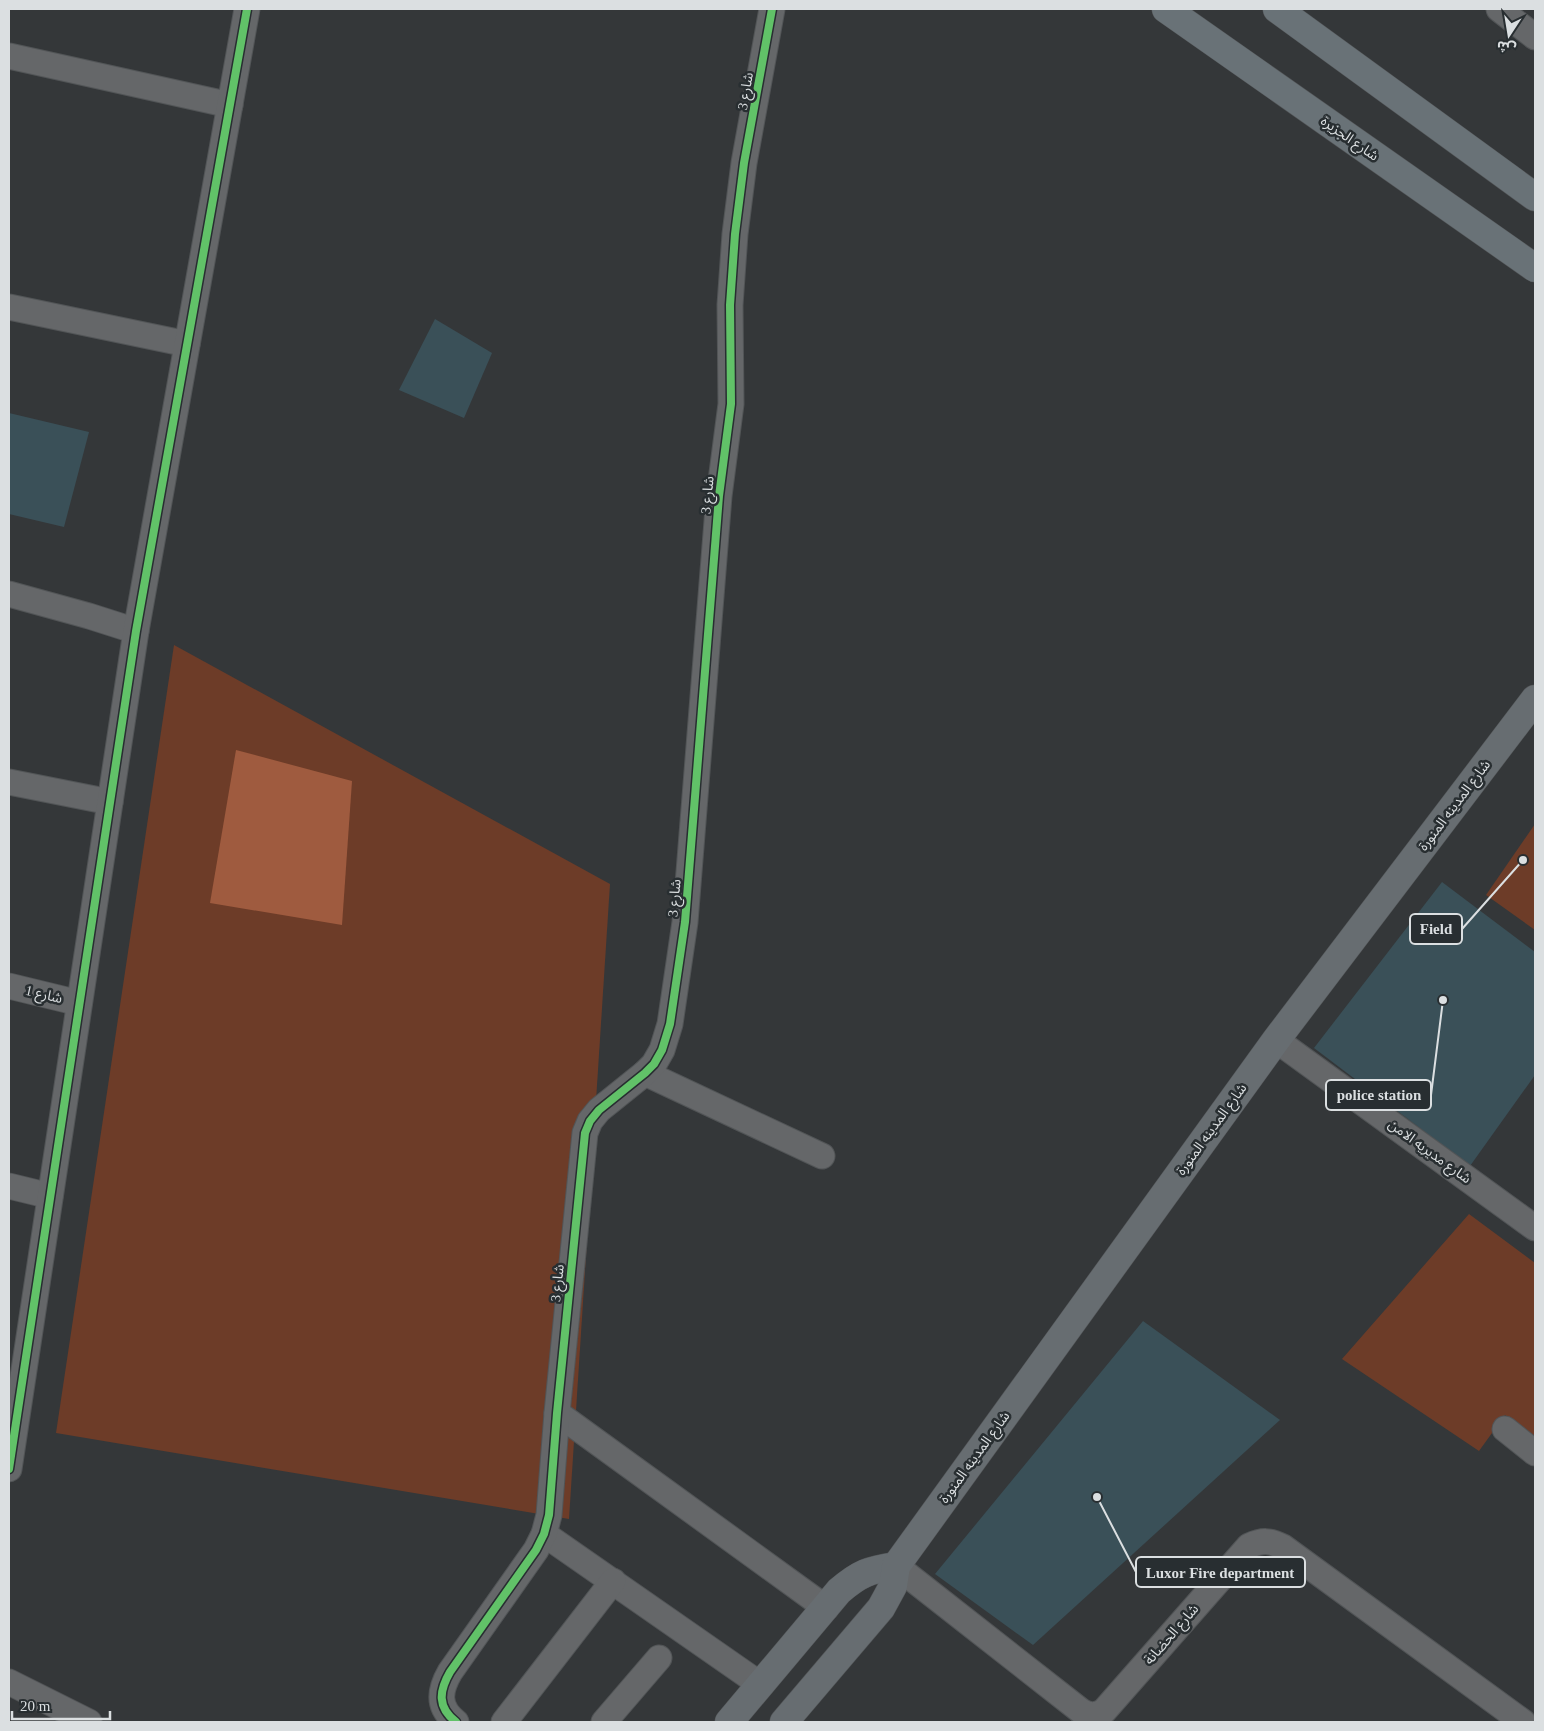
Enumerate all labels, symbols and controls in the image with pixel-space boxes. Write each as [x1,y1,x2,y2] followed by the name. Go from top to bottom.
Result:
[1484,10,1534,60] north arrow
[1495,38,1517,57] text: ش
[735,71,759,112] street label: شارع 3
[1316,113,1381,166] street label: شارع الجزيرة
[698,476,720,515] street label: شارع 3
[1416,757,1496,855] street label: شارع المدينه المنورة
[665,879,687,918] street label: شارع 3
[1410,914,1462,944] callout: Field
[1420,921,1453,937] text: Field
[23,983,64,1009] street label: شارع 1
[1326,1080,1431,1110] callout: police station
[1173,1081,1252,1180] street label: شارع المدينه المنورة
[1337,1087,1422,1103] text: police station
[1384,1116,1474,1189] street label: شارع مديريه الامن
[548,1263,570,1303] street label: شارع 3
[936,1409,1015,1508] street label: شارع المدينه المنورة
[1136,1557,1305,1587] callout: Luxor Fire department
[1146,1565,1294,1581] text: Luxor Fire department
[1141,1601,1204,1669] street label: شارع الحضانة
[12,1688,110,1720] scale bar
[20,1698,51,1714] text: 20 m

